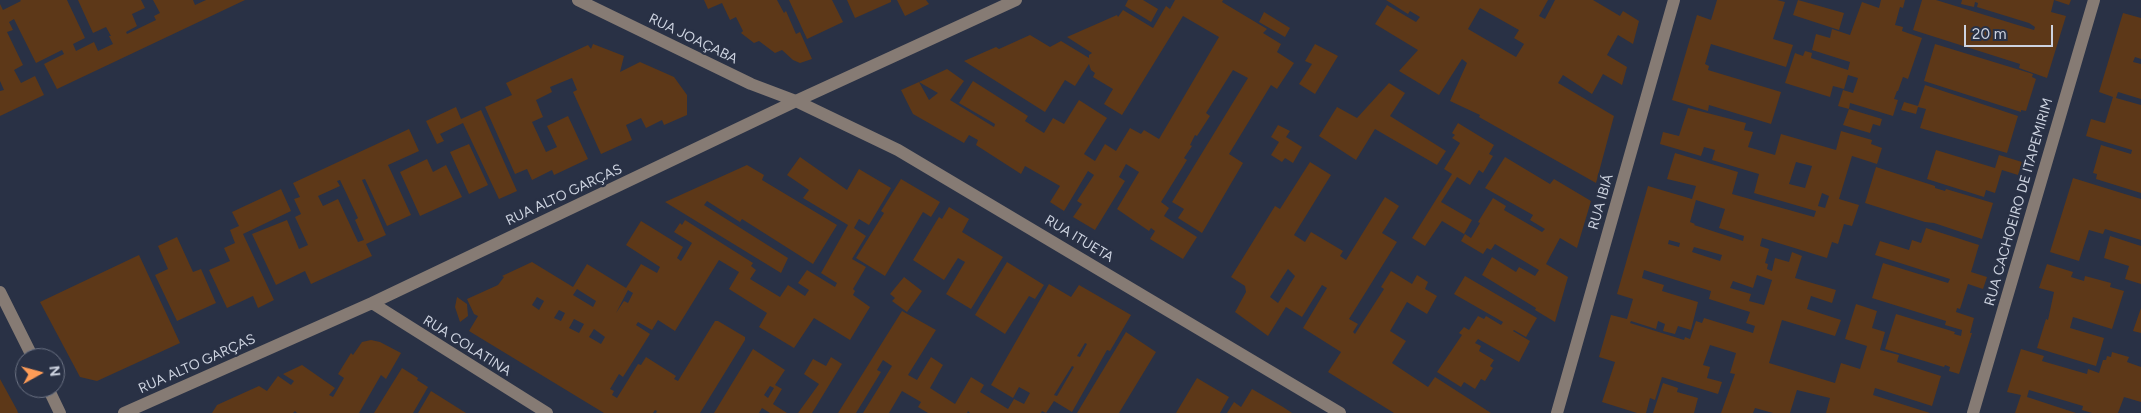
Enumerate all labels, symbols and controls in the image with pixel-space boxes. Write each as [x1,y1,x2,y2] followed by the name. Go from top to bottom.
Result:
[646,10,740,68] street label: RUA JOAÇABA
[1966,15,2055,47] scale bar
[1972,25,2006,43] text: 20 m
[1981,96,2057,308] street label: RUA CACHOEIRO DE ITAPEMIRIM
[503,161,625,229] street label: RUA ALTO GARÇAS
[1585,172,1617,232] street label: RUA IBIÁ
[1041,212,1117,266] street label: RUA ITUETA
[420,312,514,380] street label: RUA COLATINA
[136,331,258,397] street label: RUA ALTO GARÇAS
[15,348,65,398] north arrow
[45,365,63,378] text: N

